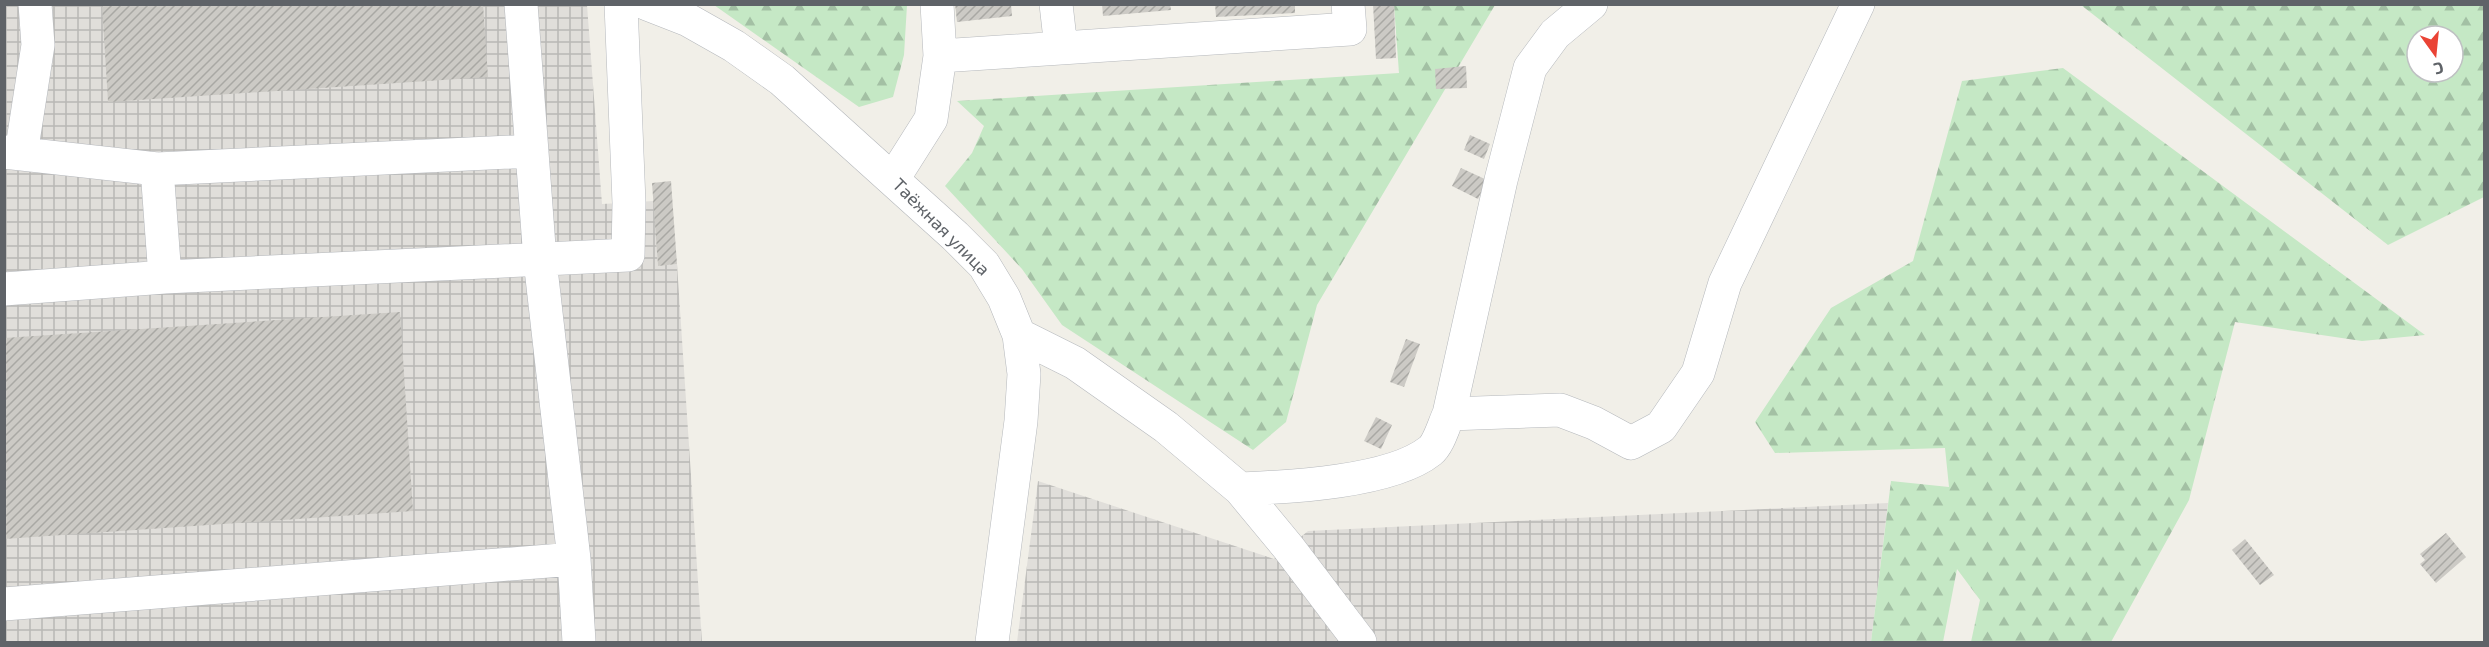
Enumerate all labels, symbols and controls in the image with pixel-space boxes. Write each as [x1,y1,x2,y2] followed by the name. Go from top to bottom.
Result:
[2405,24,2465,84] north arrow
[2432,59,2446,79] text: С
[888,173,995,280] street label: Таёжная улица

